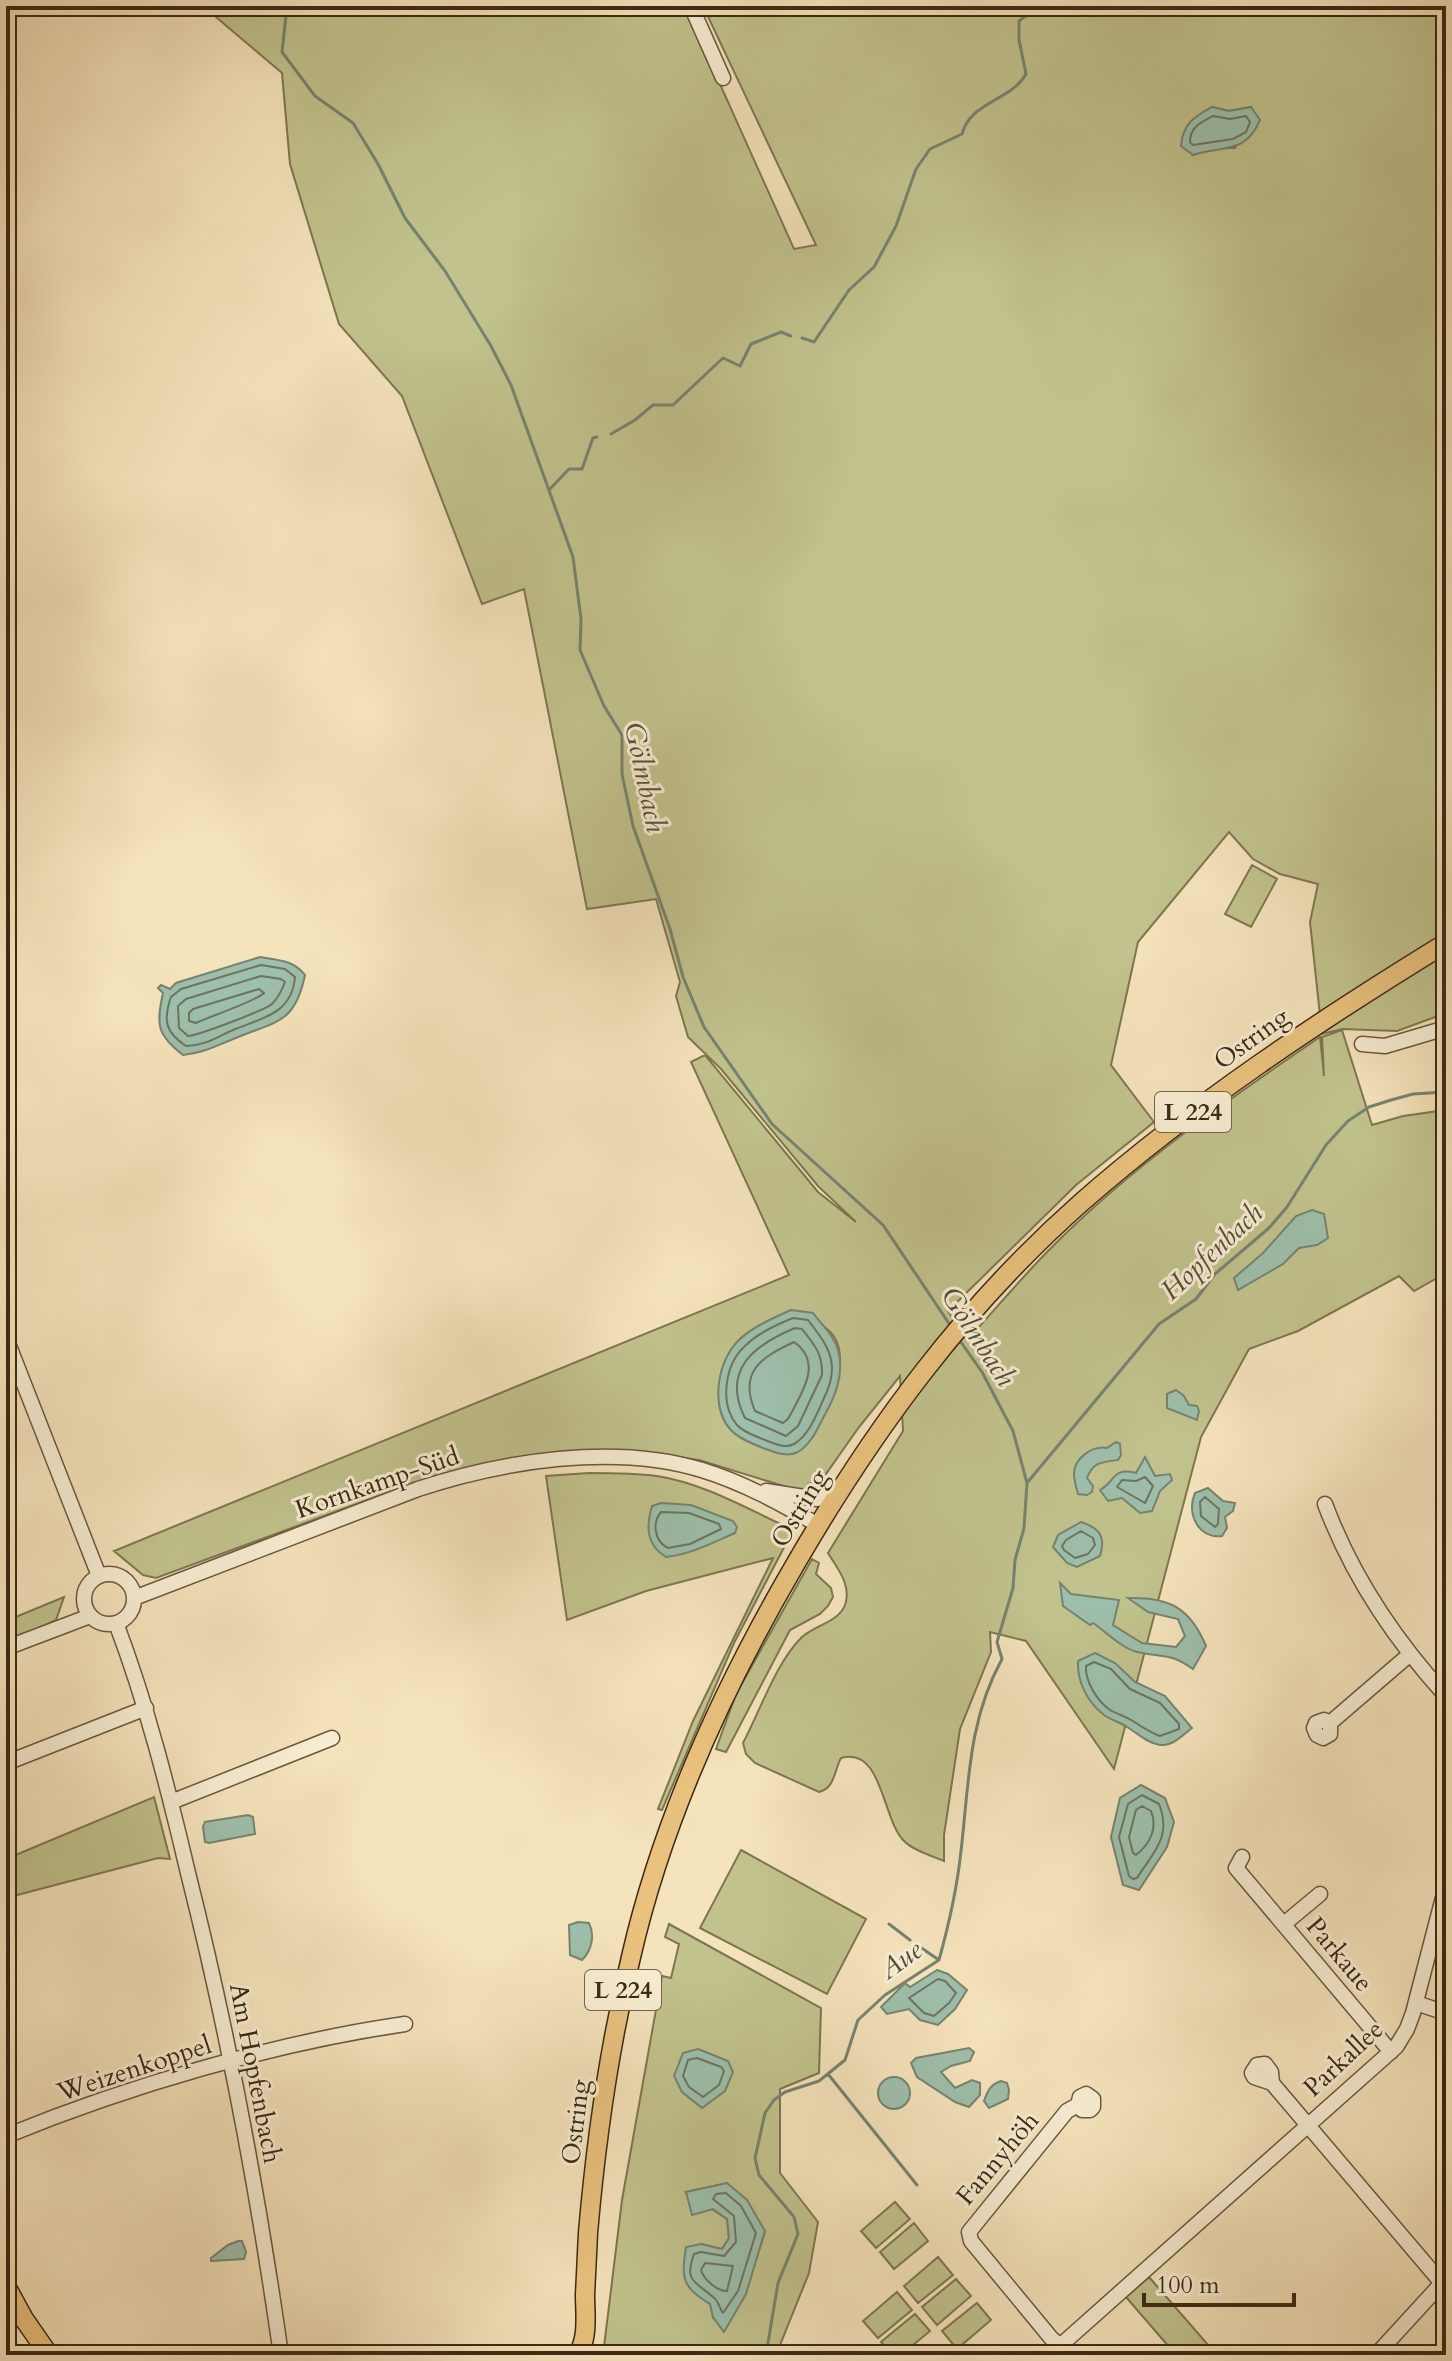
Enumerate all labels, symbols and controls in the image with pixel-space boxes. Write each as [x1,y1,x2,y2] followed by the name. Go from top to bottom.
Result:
[615,719,675,836] water label: Gölmbach
[1206,999,1297,1078] street label: Ostring
[1155,1092,1231,1132] road number: L 224
[1152,1194,1271,1309] water label: Hopfenbach
[932,1279,1025,1394] water label: Gölmbach
[290,1438,464,1527] street label: Kornkamp-Süd
[762,1462,837,1554] street label: Ostring
[1298,1910,1381,1999] street label: Parkaue
[870,1931,930,1989] water label: Aue
[585,1970,661,2010] road number: L 224
[221,1980,290,2166] street label: Am Hopfenbach
[1296,2012,1391,2105] street label: Parkallee
[52,2027,216,2110] street label: Weizenkoppel
[553,2077,598,2167] street label: Ostring
[948,2104,1047,2212] street label: Fannyhöh
[1144,2257,1294,2307] scale bar
[1156,2269,1220,2302] text: 100 m

